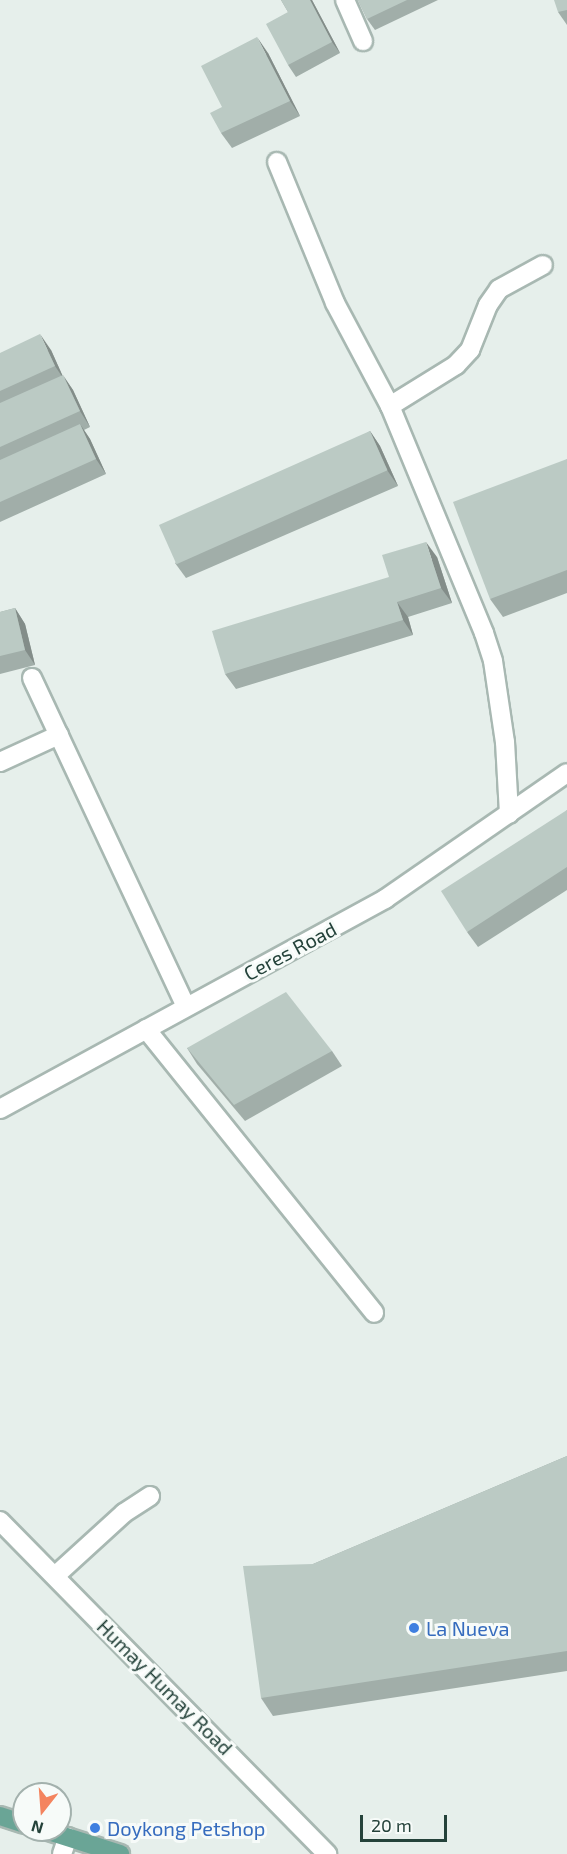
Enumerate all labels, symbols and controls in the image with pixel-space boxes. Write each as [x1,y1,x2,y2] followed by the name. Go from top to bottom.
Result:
[240,917,340,985] street label: Ceres Road
[92,1614,238,1760] street label: Humay Humay Road
[426,1616,509,1640] place label: La Nueva
[407,1621,421,1635] marker: La Nueva
[12,1782,72,1842] north arrow
[363,1803,450,1841] scale bar
[371,1814,412,1836] text: 20 m
[107,1816,265,1840] place label: Doykong Petshop
[29,1817,45,1839] text: N
[88,1821,102,1835] marker: Doykong Petshop

